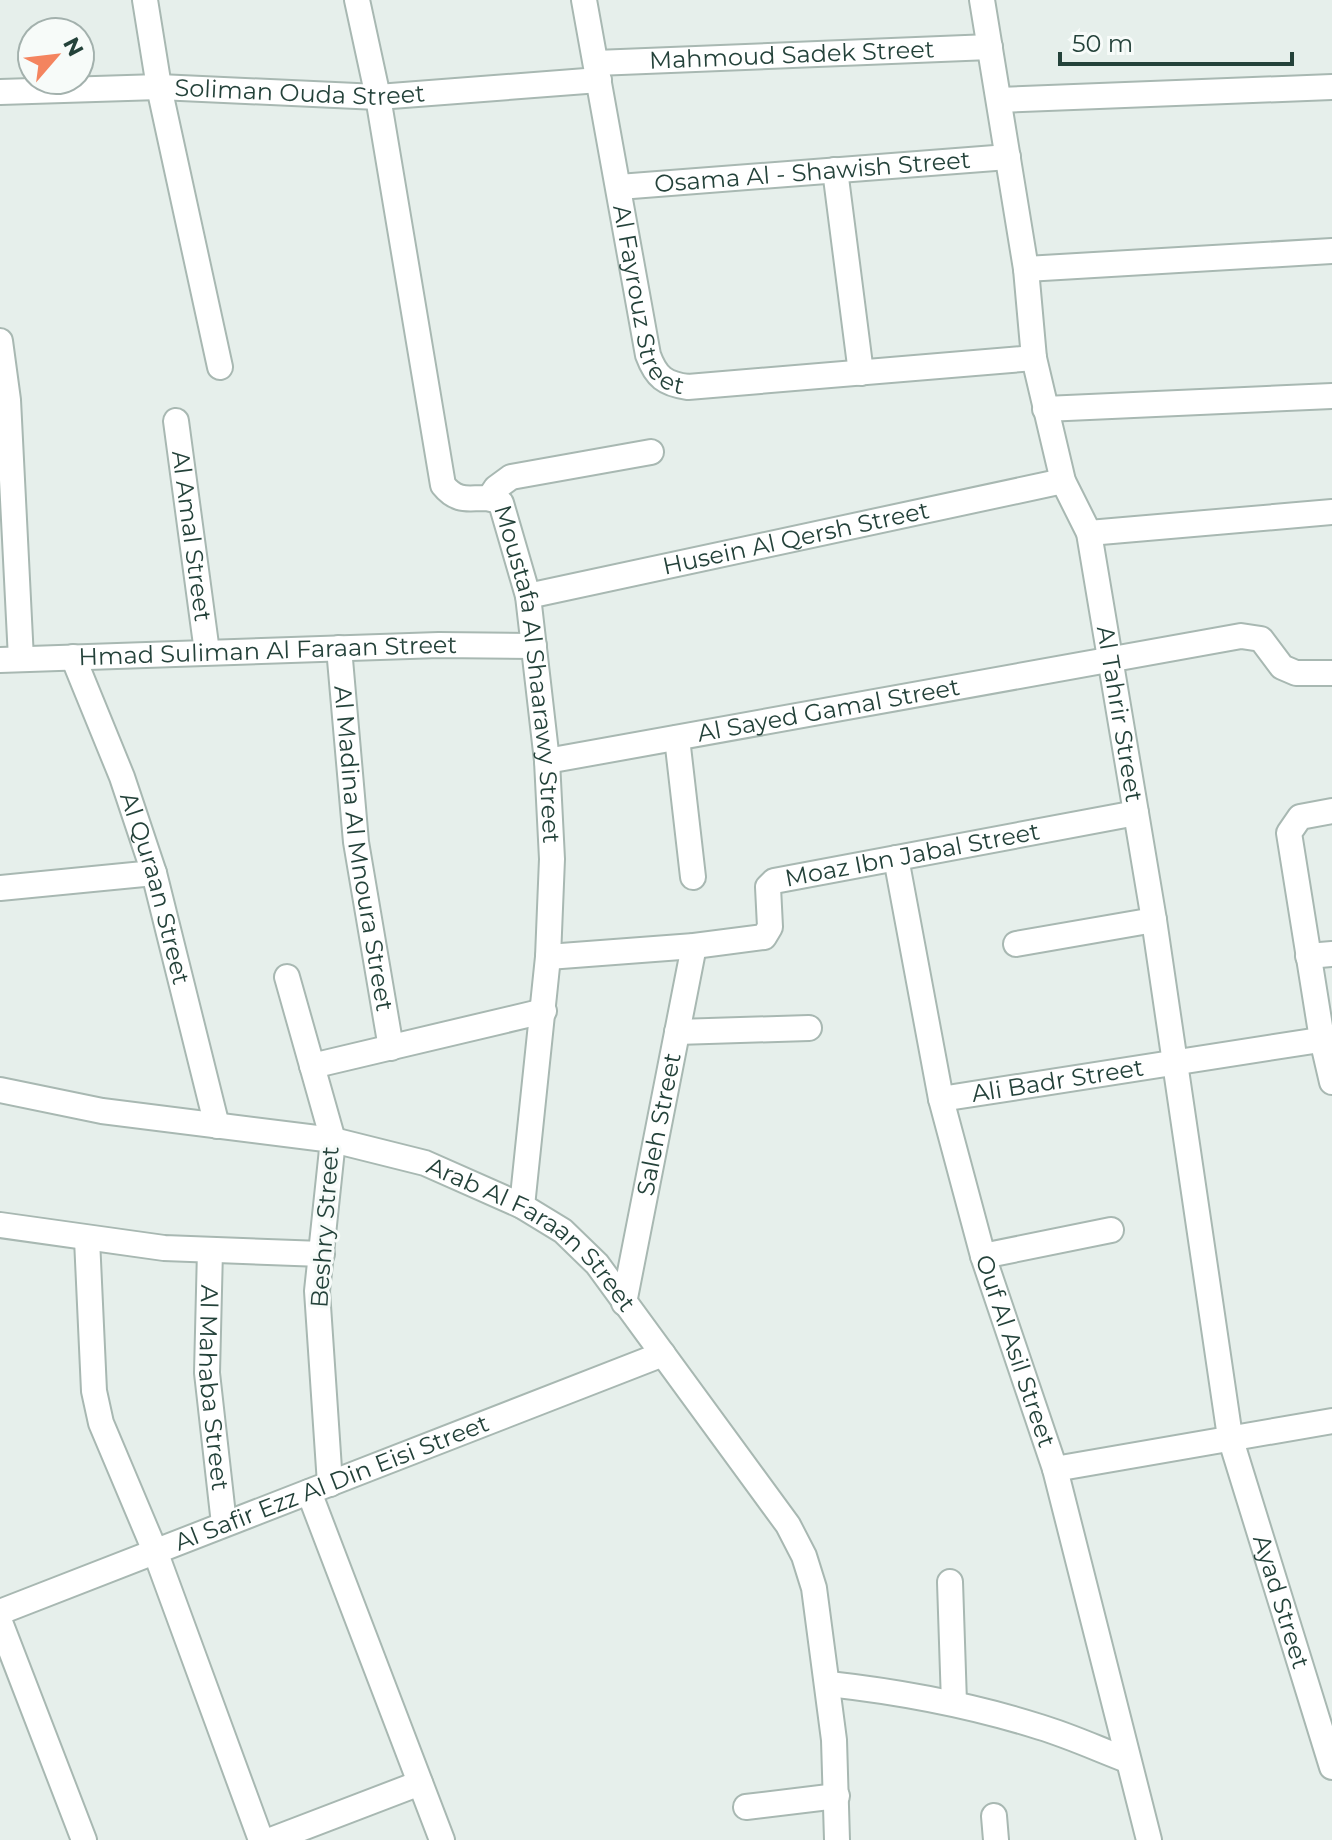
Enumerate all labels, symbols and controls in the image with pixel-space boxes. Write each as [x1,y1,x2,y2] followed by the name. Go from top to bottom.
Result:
[16,16,96,96] north arrow
[1060,16,1292,66] scale bar
[1072,29,1133,58] text: 50 m
[57,33,89,61] text: N
[649,34,935,75] street label: Mahmoud Sadek Street
[174,73,426,111] street label: Soliman Ouda Street
[653,145,972,198] street label: Osama Al - Shawish Street
[607,202,687,400] street label: Al Fayrouz Street
[166,449,218,623] street label: Al Amal Street
[660,495,932,581] street label: Husein Al Qersh Street
[488,502,566,844] street label: Moustafa Al Shaarawy Street
[1091,624,1149,804] street label: Al Tahrir Street
[78,630,458,671] street label: Hmad Suliman Al Faraan Street
[695,672,962,748] street label: Al Sayed Gamal Street
[328,684,400,1014] street label: Al Madina Al Mnoura Street
[114,789,196,988] street label: Al Quraan Street
[783,816,1042,893] street label: Moaz Ibn Jabal Street
[630,1050,687,1198] street label: Saleh Street
[970,1053,1146,1108] street label: Ali Badr Street
[304,1145,345,1309] street label: Beshry Street
[422,1151,642,1317] street label: Arab Al Faraan Street
[970,1251,1062,1451] street label: Ouf Al Asil Street
[193,1284,235,1492] street label: Al Mahaba Street
[170,1408,493,1557] street label: Al Safir Ezz Al Din Eisi Street
[1247,1531,1316,1672] street label: Ayad Street

